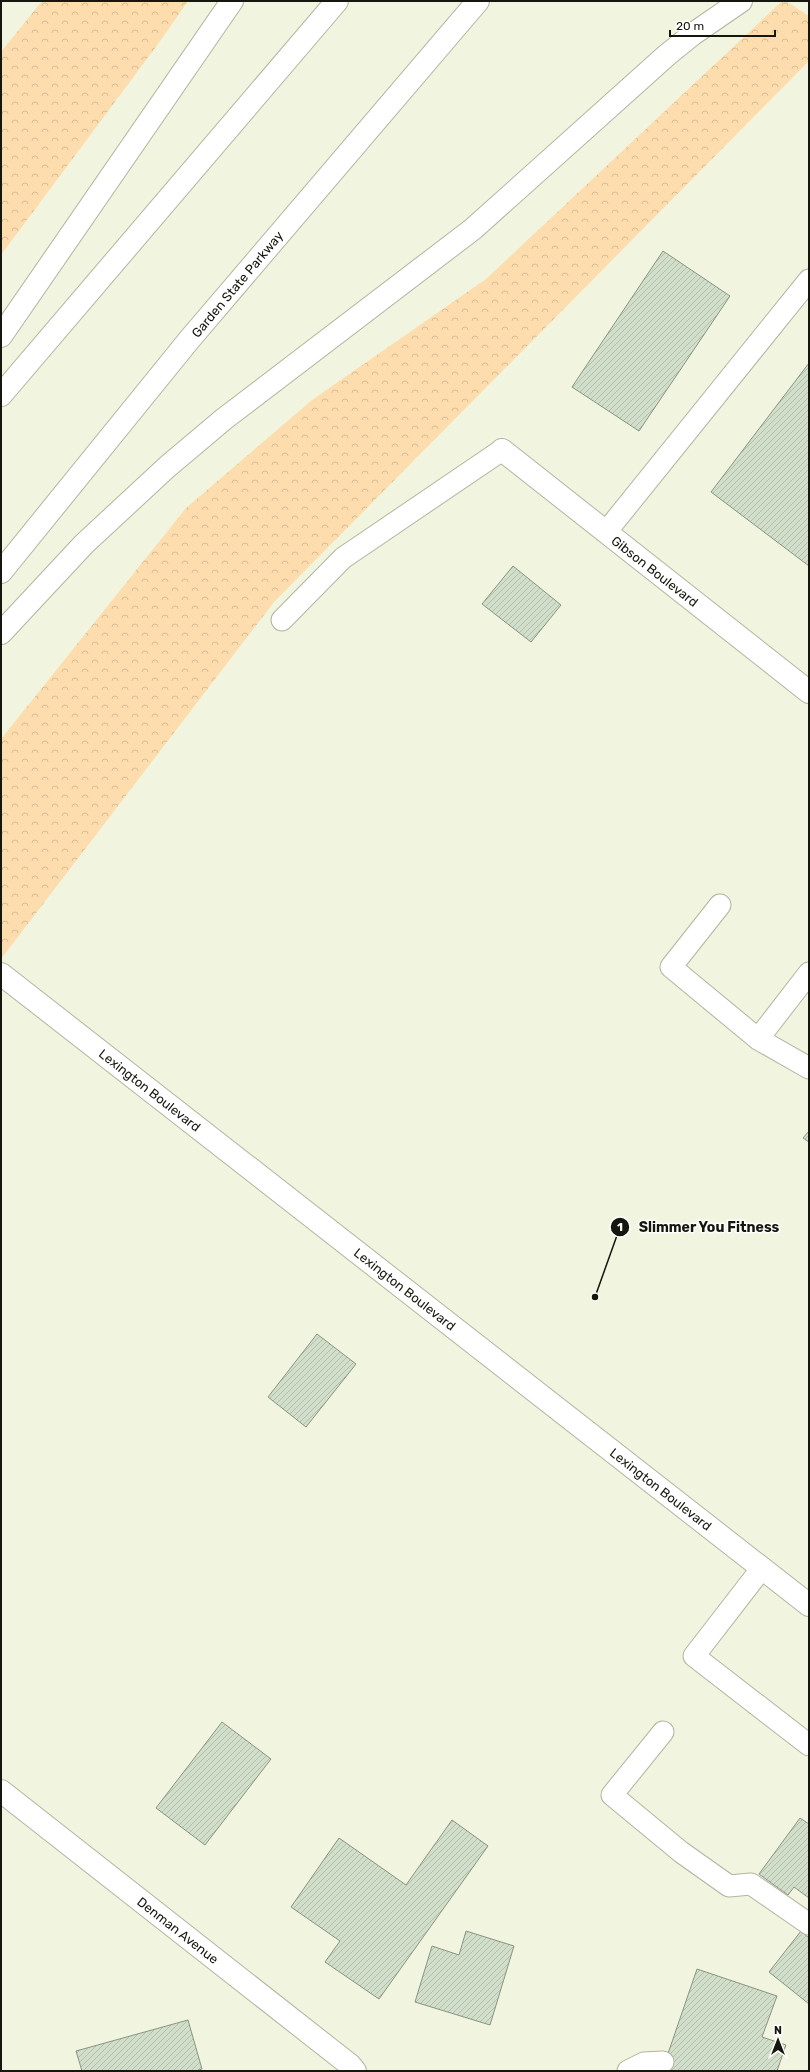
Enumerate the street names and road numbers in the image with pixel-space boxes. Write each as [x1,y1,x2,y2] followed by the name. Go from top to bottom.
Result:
[189,228,286,341] street label: Garden State Parkway
[608,533,701,610] street label: Gibson Boulevard
[95,1046,203,1135] street label: Lexington Boulevard
[350,1245,458,1334] street label: Lexington Boulevard
[606,1445,714,1534] street label: Lexington Boulevard
[134,1894,221,1967] street label: Denman Avenue

